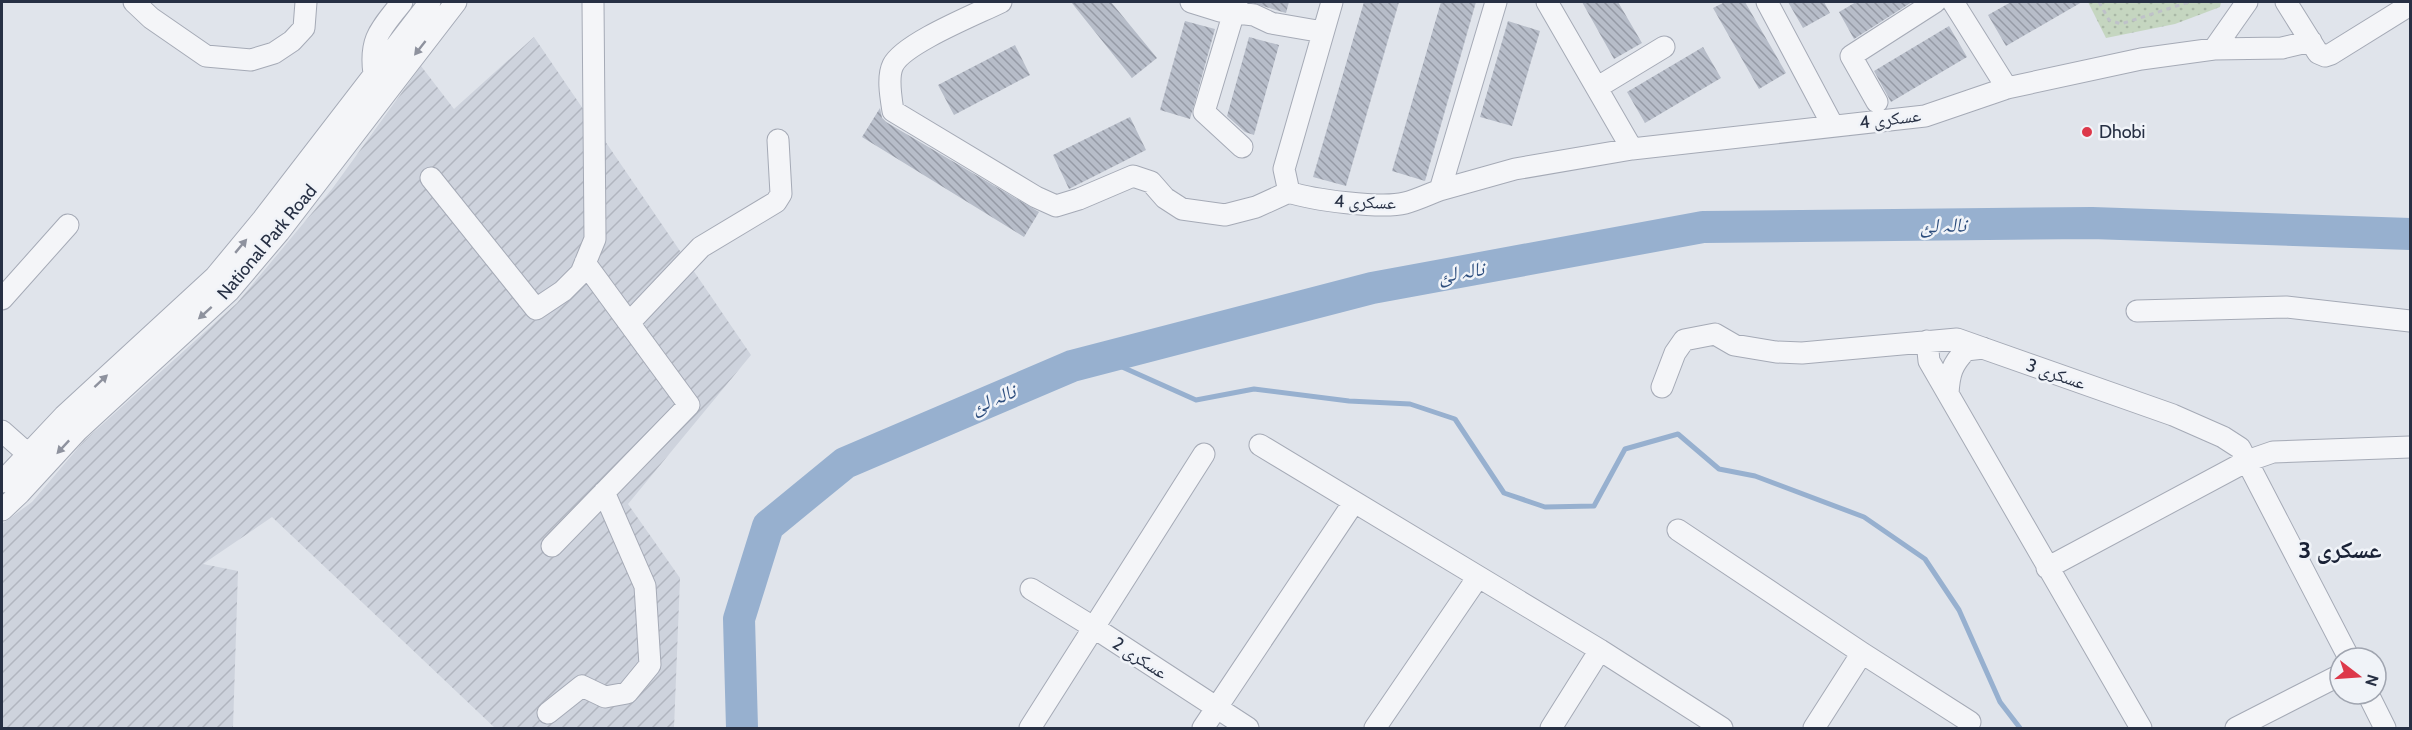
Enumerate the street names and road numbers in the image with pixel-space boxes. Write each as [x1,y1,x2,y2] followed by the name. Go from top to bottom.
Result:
[1858,104,1922,134] street label: عسکری 4
[213,180,321,304] street label: National Park Road
[1334,190,1396,214] street label: عسکری 4
[2023,354,2089,394] street label: عسکری 3
[1108,632,1172,684] street label: عسکری 2

